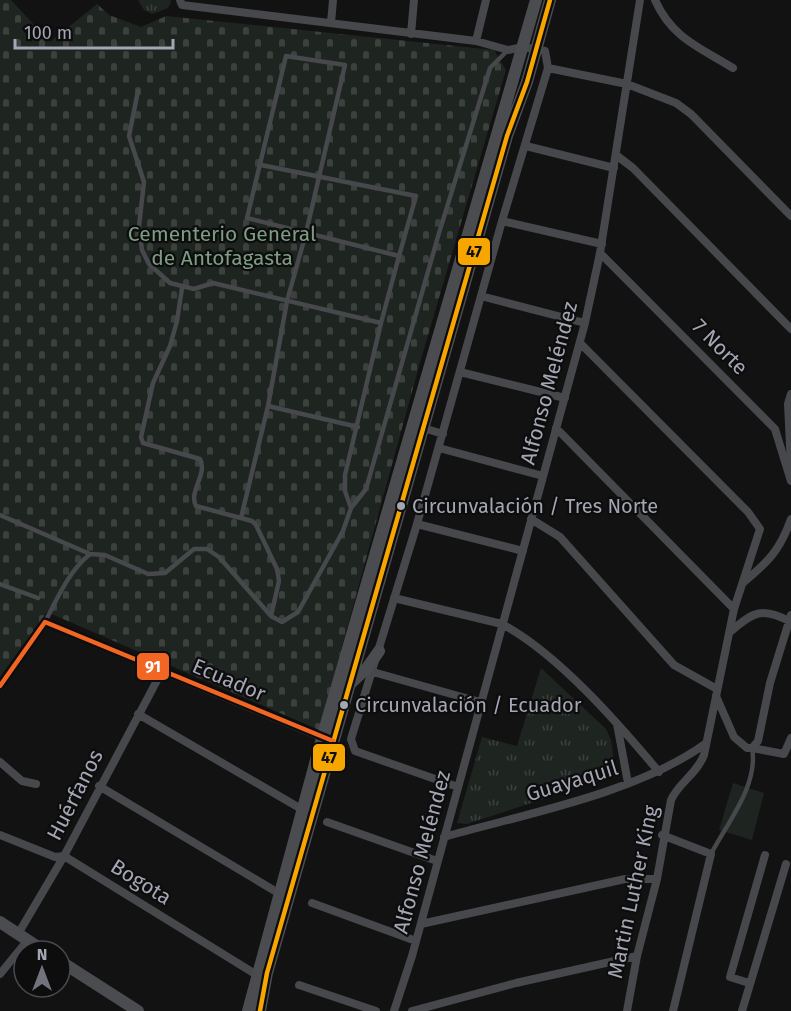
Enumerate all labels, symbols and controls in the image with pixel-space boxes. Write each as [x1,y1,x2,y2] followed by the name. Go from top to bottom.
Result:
[15,12,172,50] scale bar
[24,22,72,44] text: 100 m
[128,221,316,271] park label: Cementerio General de Antofagasta
[457,237,491,266] line badge: 47
[466,242,483,261] text: 47
[515,299,583,467] street label: Alfonso Meléndez
[687,314,753,380] street label: 7 Norte
[412,494,658,518] place label: Circunvalación / Tres Norte
[395,500,407,512] marker: Circunvalación / Tres Norte
[136,652,170,681] line badge: 91
[188,653,270,707] street label: Ecuador
[145,657,161,676] text: 91
[355,693,582,717] place label: Circunvalación / Ecuador
[338,699,350,711] marker: Circunvalación / Ecuador
[312,743,346,772] line badge: 47
[41,745,109,845] street label: Huérfanos
[321,748,338,767] text: 47
[523,755,621,807] street label: Guayaquil
[388,768,456,936] street label: Alfonso Meléndez
[602,803,664,981] street label: Martin Luther King
[106,853,176,911] street label: Bogota
[12,939,72,999] north arrow
[37,945,47,964] text: N

